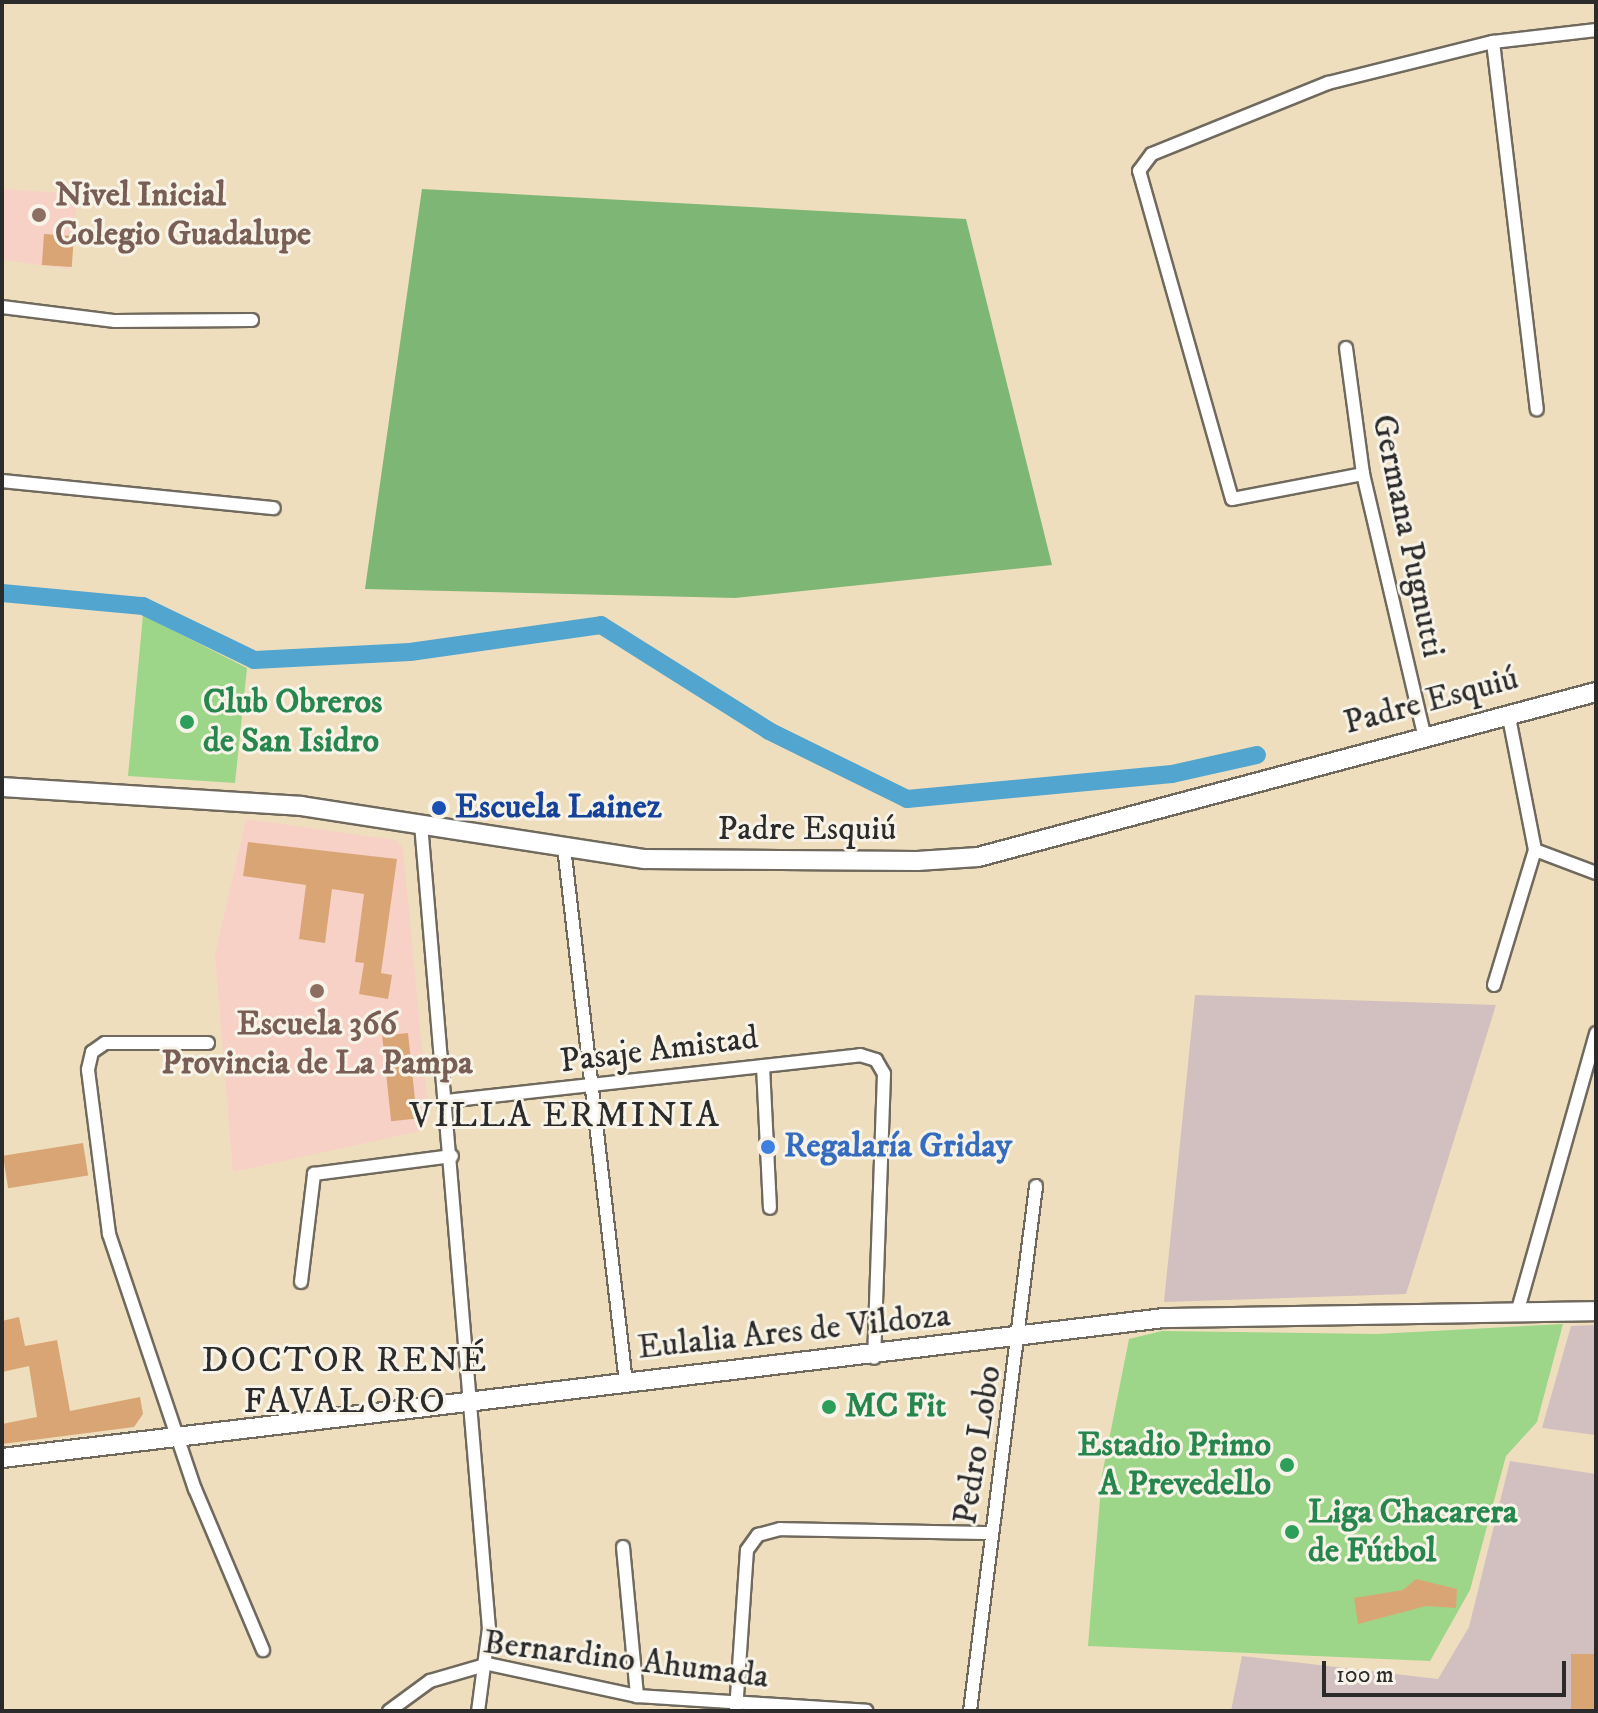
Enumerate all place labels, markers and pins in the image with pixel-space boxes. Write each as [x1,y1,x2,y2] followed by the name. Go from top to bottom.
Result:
[55,175,311,254] place label: Nivel Inicial Colegio Guadalupe
[30,206,48,224] marker: Nivel Inicial Colegio Guadalupe
[203,682,382,762] place label: Club Obreros de San Isidro
[178,713,196,731] marker: Club Obreros de San Isidro
[455,788,662,828] place label: Escuela Lainez
[430,799,448,817] marker: Escuela Lainez
[308,982,326,1000] marker: Escuela 366 Provincia de La Pampa
[161,1004,473,1084] place label: Escuela 366 Provincia de La Pampa
[784,1127,1012,1167] place label: Regalaría Griday
[759,1138,777,1156] marker: Regalaría Griday
[845,1387,946,1427] place label: MC Fit
[820,1398,838,1416] marker: MC Fit
[1078,1425,1271,1504] place label: Estadio Primo A Prevedello
[1278,1456,1296,1474] marker: Estadio Primo A Prevedello
[1308,1492,1517,1572] place label: Liga Chacarera de Fútbol
[1283,1523,1301,1541] marker: Liga Chacarera de Fútbol

